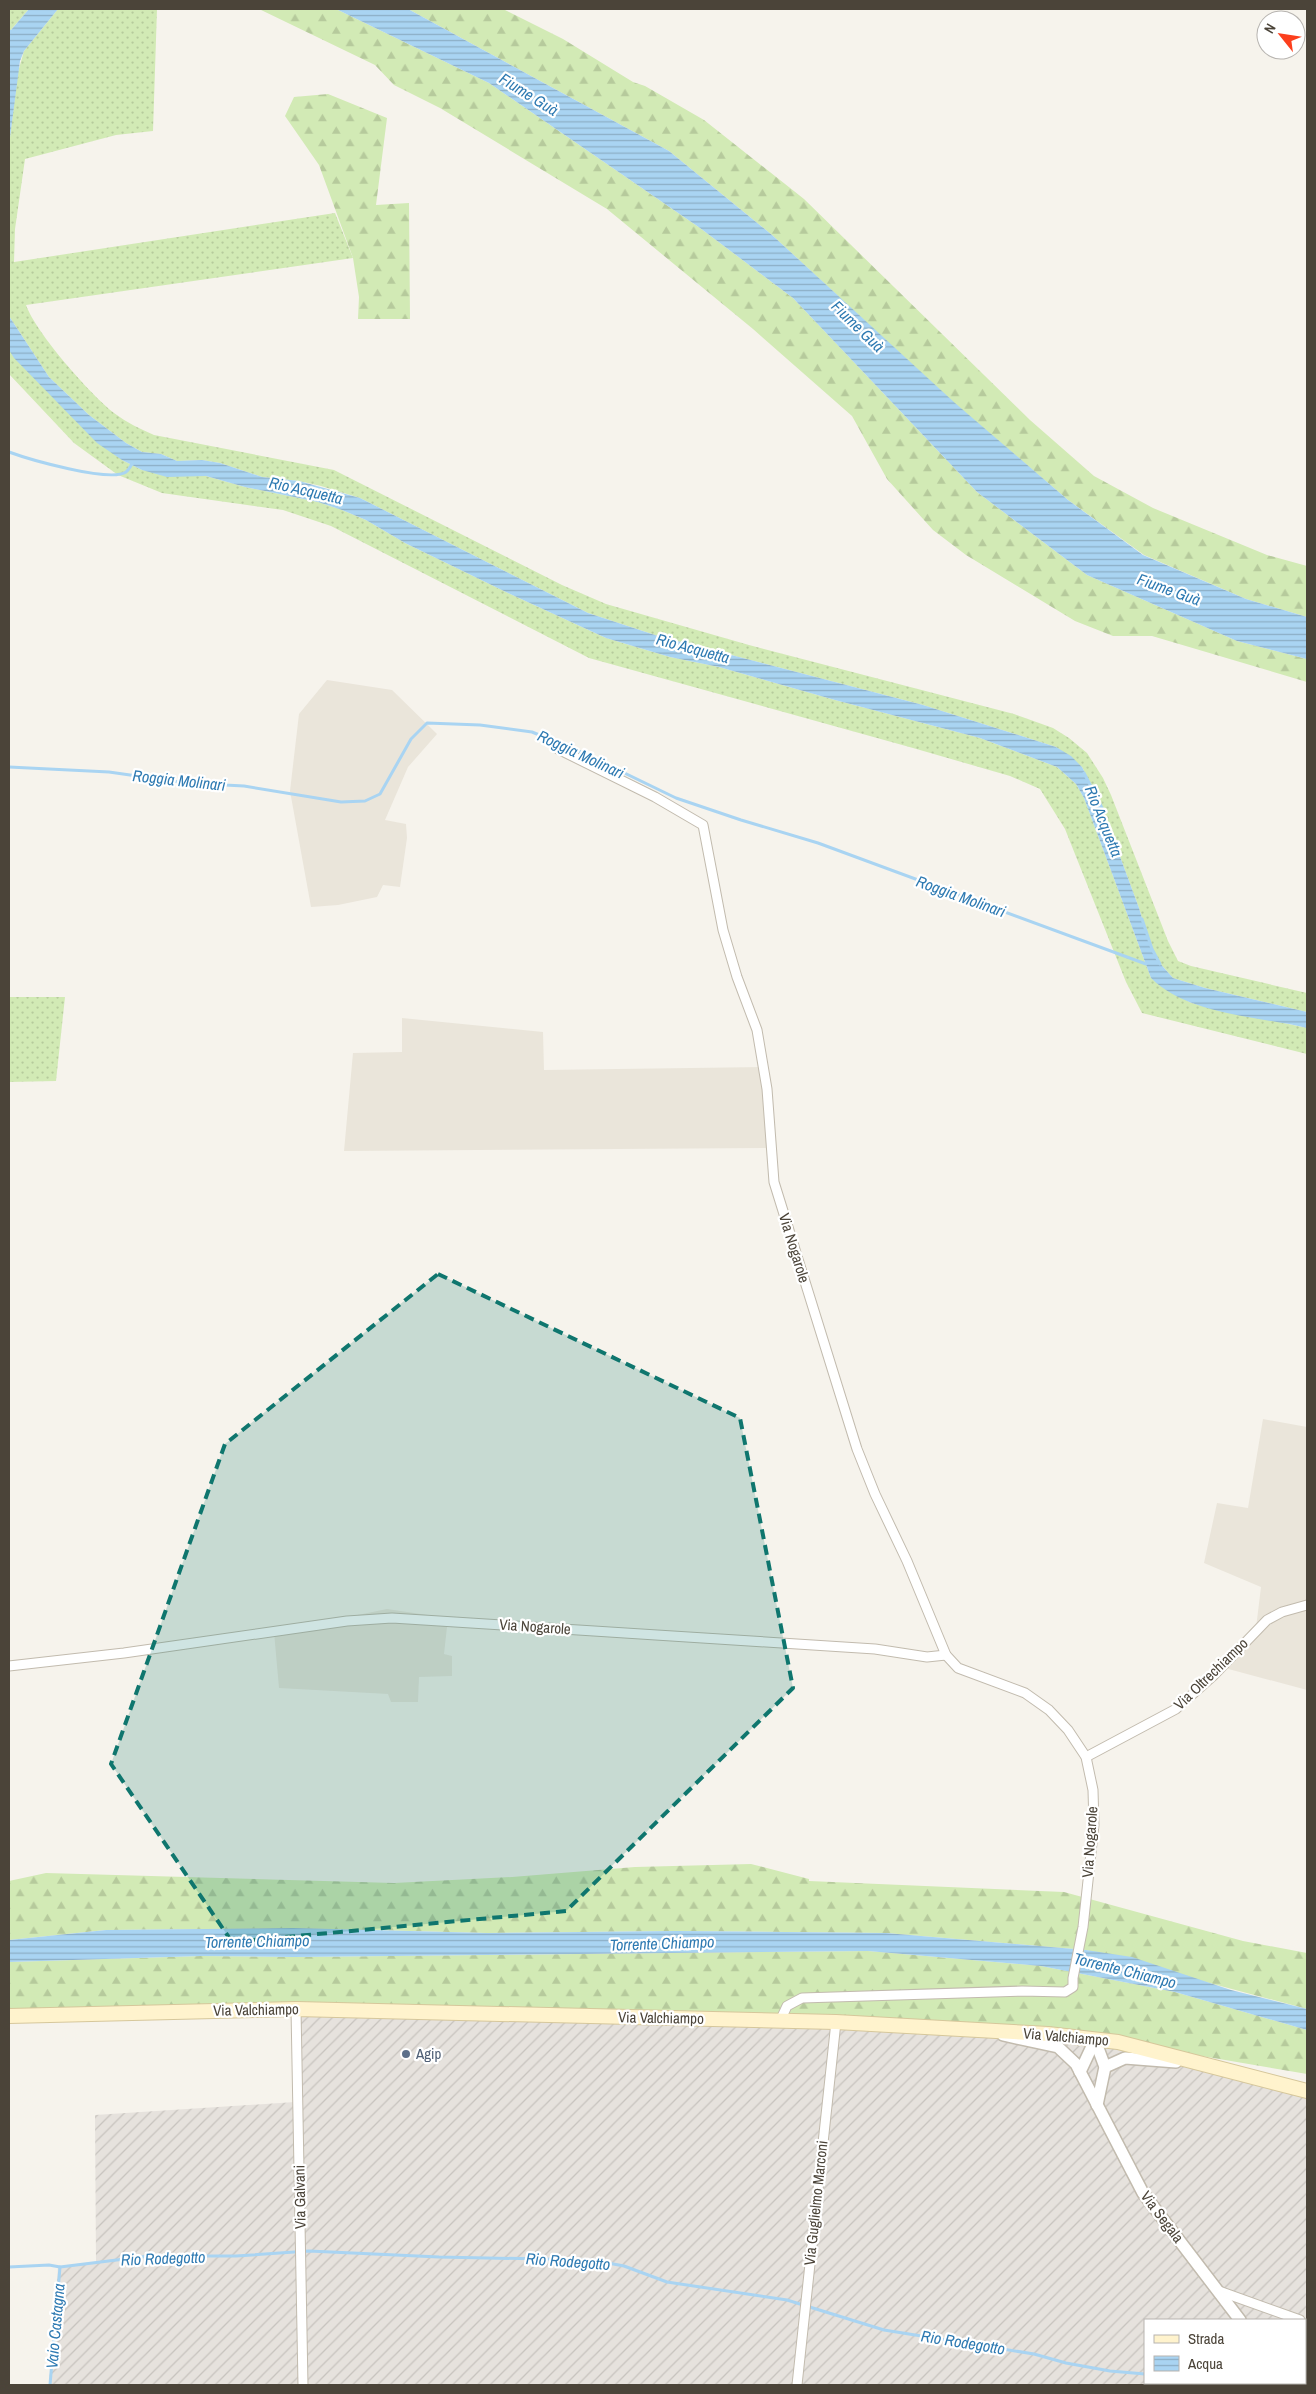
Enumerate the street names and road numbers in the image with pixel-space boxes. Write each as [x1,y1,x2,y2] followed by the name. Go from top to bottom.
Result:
[774,1211,815,1285] street label: Via Nogarole
[499,1614,572,1639] street label: Via Nogarole
[1169,1633,1252,1714] street label: Via Oltrechiampo
[1077,1805,1102,1878] street label: Via Nogarole
[213,1998,299,2021] street label: Via Valchiampo
[618,2006,704,2029] street label: Via Valchiampo
[1022,2022,1110,2051] street label: Via Valchiampo
[798,2139,833,2266] street label: Via Guglielmo Marconi
[288,2165,311,2229] street label: Via Galvani
[1136,2186,1189,2247] street label: Via Segala

